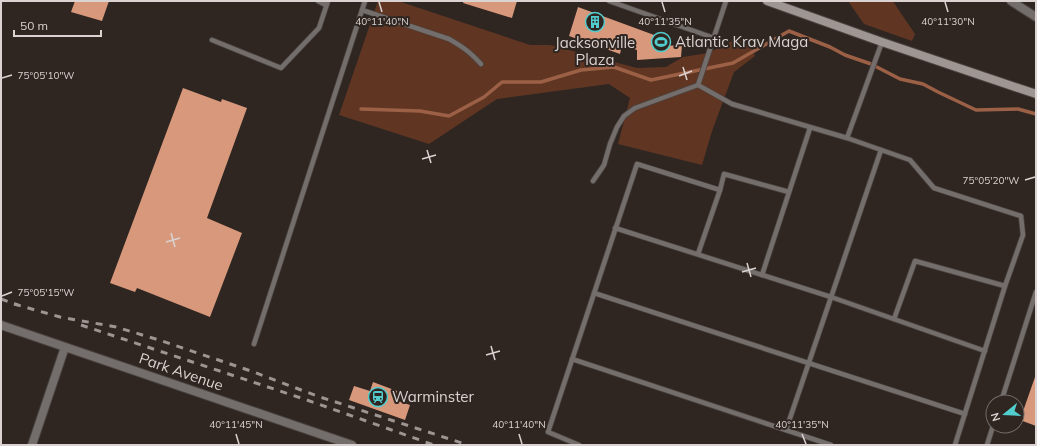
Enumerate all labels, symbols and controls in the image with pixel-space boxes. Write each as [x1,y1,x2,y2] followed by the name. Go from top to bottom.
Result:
[584,11,606,33] building icon: Jacksonville Plaza
[14,12,101,38] scale bar
[355,15,409,28] text: 40°11'40"N
[638,15,692,28] text: 40°11'35"N
[921,15,975,28] text: 40°11'30"N
[20,18,48,33] text: 50 m
[650,31,672,53] sports icon: Atlantic Krav Maga
[675,32,808,51] place label: Atlantic Krav Maga
[555,33,635,69] place label: Jacksonville Plaza
[18,69,74,82] text: 75°05'10"W
[963,174,1019,187] text: 75°05'20"W
[18,286,74,299] text: 75°05'15"W
[137,348,226,395] street label: Park Avenue
[367,386,389,408] station icon: Warminster
[392,387,474,406] place label: Warminster
[985,394,1025,434] north arrow
[988,411,1003,423] text: N
[209,418,263,431] text: 40°11'45"N
[492,418,546,431] text: 40°11'40"N
[775,418,829,431] text: 40°11'35"N

